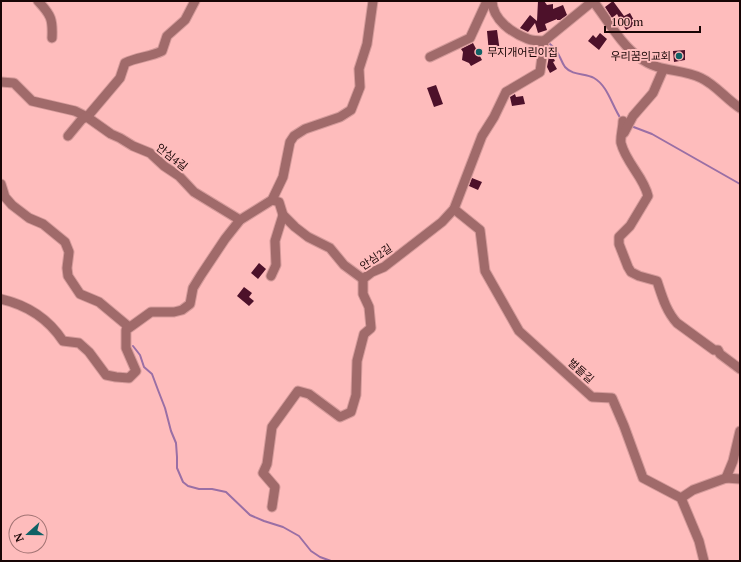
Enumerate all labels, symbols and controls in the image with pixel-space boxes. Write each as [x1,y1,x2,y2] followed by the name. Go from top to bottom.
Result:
[605,8,700,34] scale bar
[611,14,644,29] text: 100 m
[487,45,558,59] place label: 무지개어린이집
[474,47,484,57] marker: 무지개어린이집
[610,49,671,63] place label: 우리꿈의교회
[674,51,684,61] marker: 우리꿈의교회
[153,140,191,174] street label: 안심4길
[357,241,395,273] street label: 안심2길
[565,356,597,386] street label: 벌들길
[8,514,48,554] north arrow
[10,531,27,544] text: N

